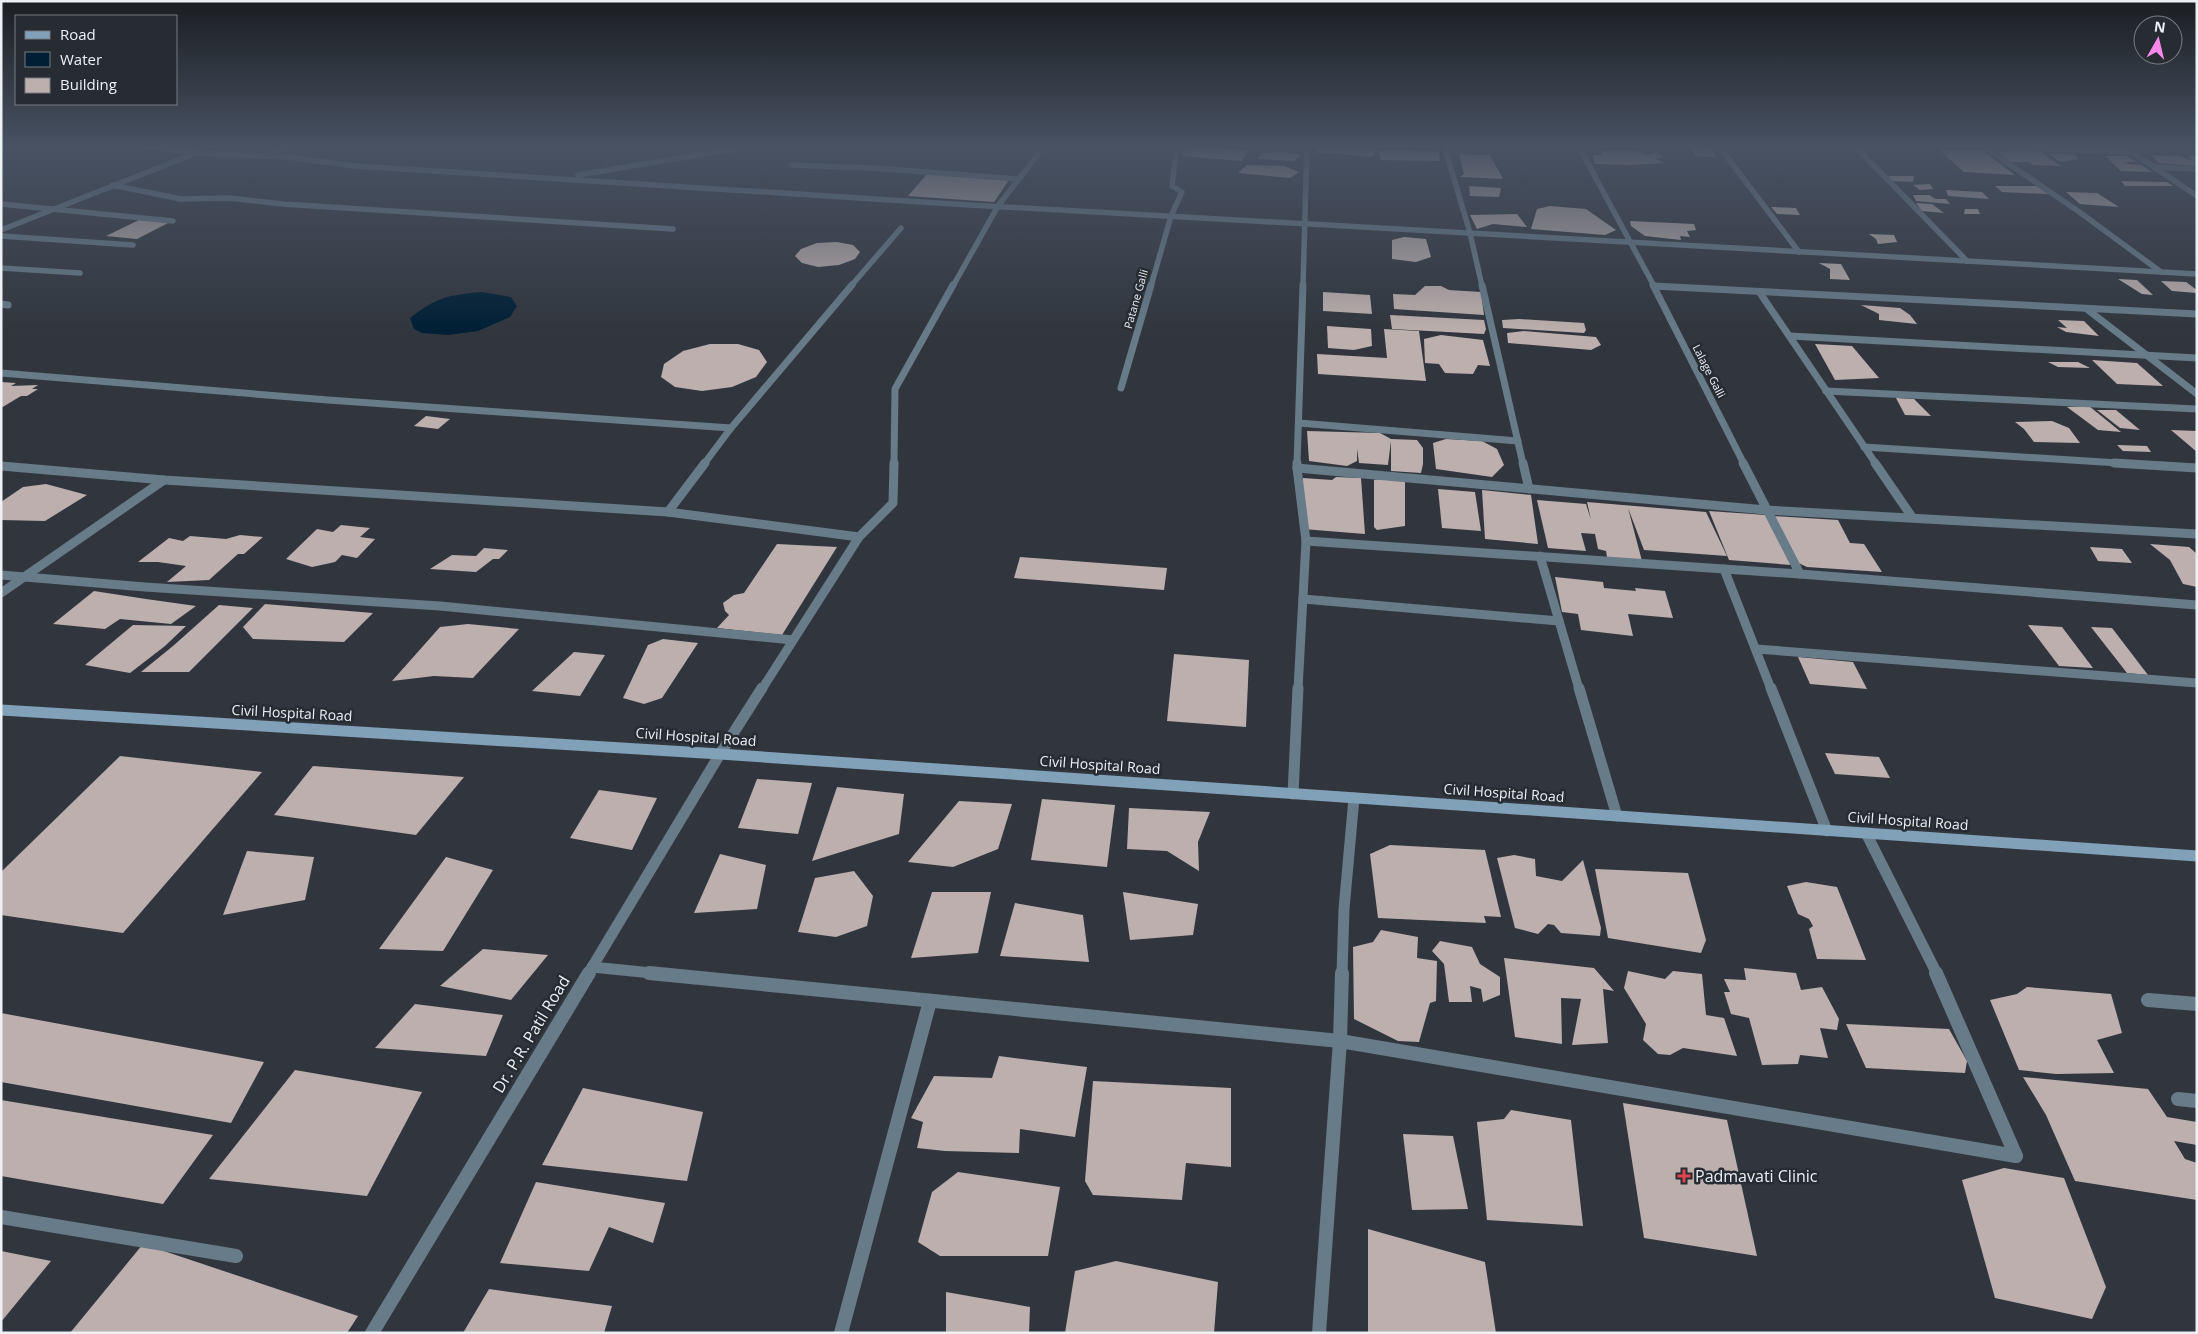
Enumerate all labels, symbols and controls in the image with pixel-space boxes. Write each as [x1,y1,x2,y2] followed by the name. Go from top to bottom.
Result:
[15,15,178,105] legend
[2133,15,2183,65] north arrow
[2153,16,2167,37] text: N
[60,24,96,44] text: Road
[60,49,102,69] text: Water
[60,74,117,94] text: Building
[1120,267,1151,330] street label: Patane Galli
[1690,341,1729,400] street label: Lalage Galli
[231,700,353,725] street label: Civil Hospital Road
[635,723,757,750] street label: Civil Hospital Road
[1039,751,1161,778] street label: Civil Hospital Road
[1443,779,1565,806] street label: Civil Hospital Road
[1847,807,1969,834] street label: Civil Hospital Road
[487,971,575,1097] street label: Dr. P.R. Patil Road
[1695,1165,1818,1187] place label: Padmavati Clinic
[1677,1169,1691,1183] marker: Padmavati Clinic

